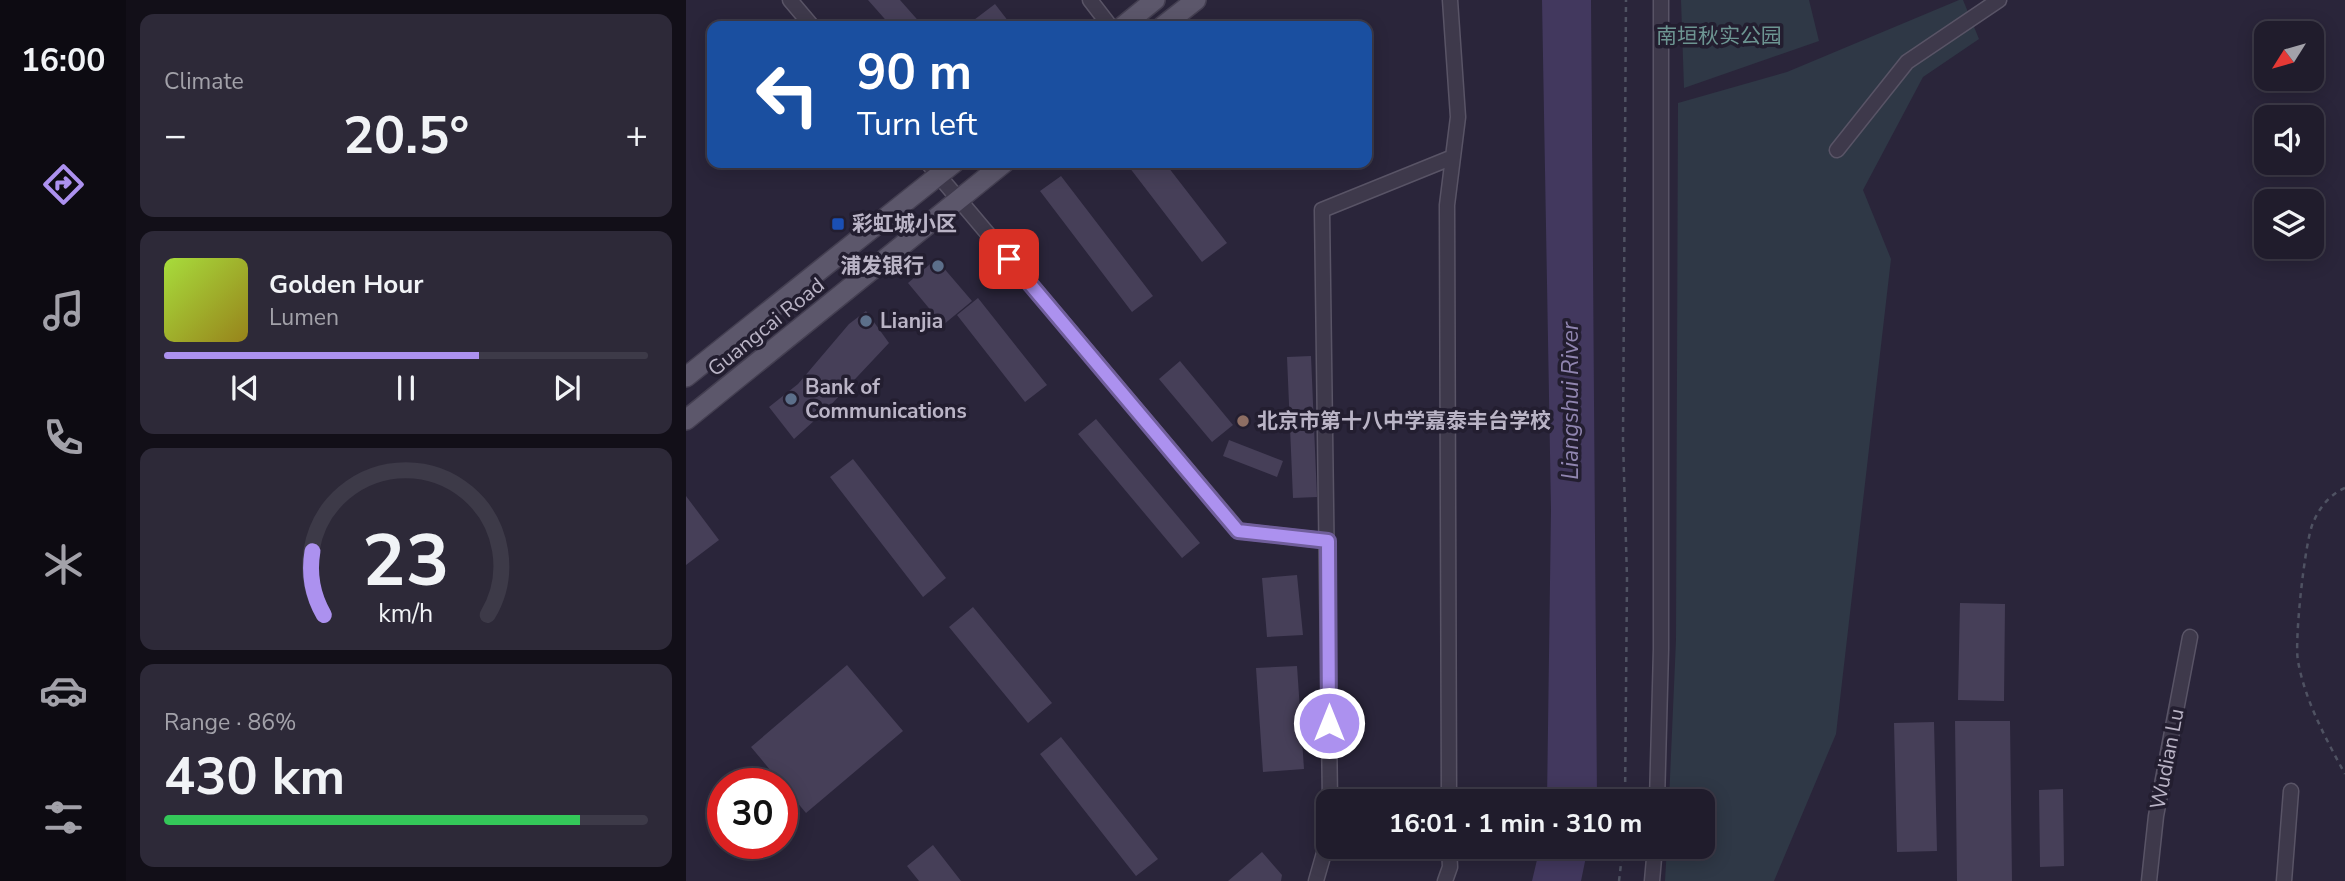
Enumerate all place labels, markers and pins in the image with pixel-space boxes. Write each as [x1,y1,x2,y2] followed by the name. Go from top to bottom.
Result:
[852,210,957,238] place label: 彩虹城小区
[830,216,846,232] marker: 彩虹城小区
[979,229,1039,289] pin
[840,252,924,280] place label: 浦发银行
[930,258,946,274] marker: 浦发银行
[880,307,943,335] place label: Lianjia
[858,313,874,329] marker: Lianjia
[805,373,967,425] place label: Bank of Communications
[783,391,799,407] marker: Bank of Communications
[1257,407,1551,435] place label: 北京市第十八中学嘉泰丰台学校
[1235,413,1251,429] marker: 北京市第十八中学嘉泰丰台学校

